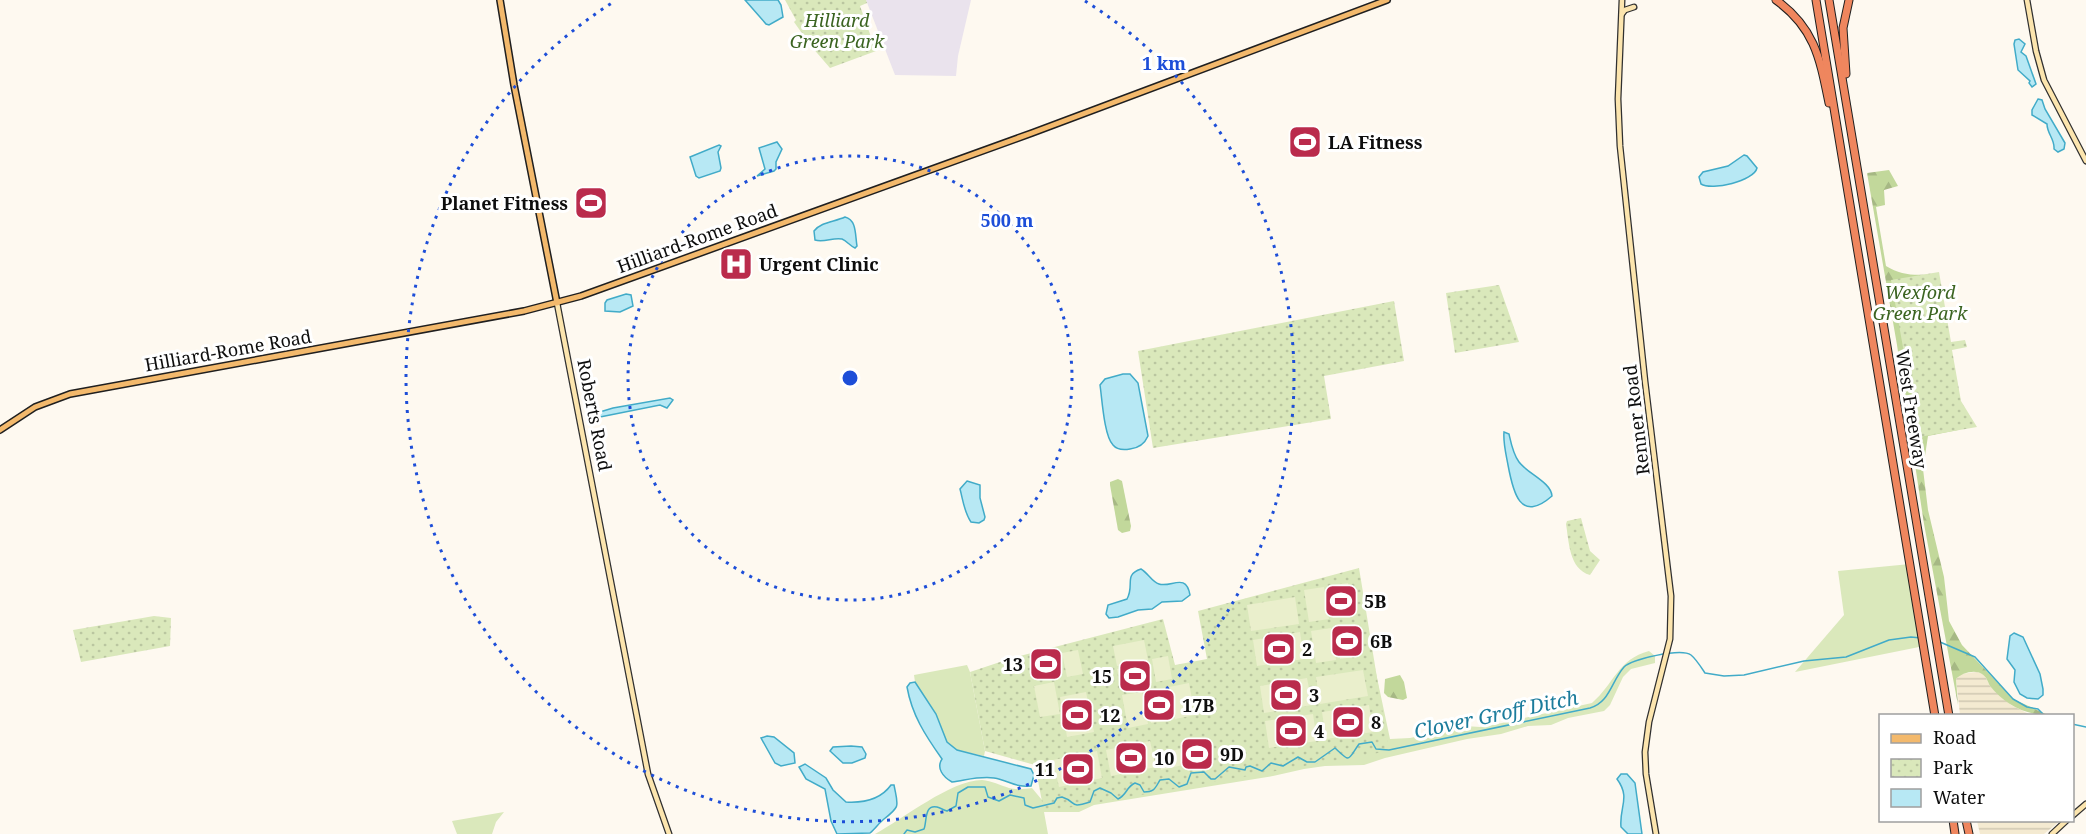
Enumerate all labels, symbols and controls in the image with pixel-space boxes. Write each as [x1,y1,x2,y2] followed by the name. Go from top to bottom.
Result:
[790,8,885,53] park label: Hilliard Green Park
[1142,51,1186,75] text: 1 km
[1287,124,1323,160] sports icon: LA Fitness
[1328,130,1423,154] place label: LA Fitness
[573,185,609,221] sports icon: Planet Fitness
[441,191,568,215] place label: Planet Fitness
[613,198,781,278] street label: Hilliard-Rome Road
[981,208,1034,232] text: 500 m
[718,246,754,282] hospital icon: Urgent Clinic
[759,252,879,276] place label: Urgent Clinic
[1873,280,1968,325] park label: Wexford Green Park
[143,324,313,376] street label: Hilliard-Rome Road
[1891,348,1933,471] street label: West Freeway
[572,357,618,473] street label: Roberts Road
[1617,364,1655,476] street label: Renner Road
[840,368,860,388] centre of rings
[1323,583,1359,619] sports icon: 5B
[1364,589,1386,613] place label: 5B
[1329,623,1365,659] sports icon: 6B
[1370,629,1392,653] place label: 6B
[1261,631,1297,667] sports icon: 2
[1302,637,1312,661] place label: 2
[1028,646,1064,682] sports icon: 13
[1003,652,1023,676] place label: 13
[1117,658,1153,694] sports icon: 15
[1092,664,1112,688] place label: 15
[1268,677,1304,713] sports icon: 3
[1309,683,1319,707] place label: 3
[1411,683,1581,745] water label: Clover Groff Ditch
[1141,687,1177,723] sports icon: 17B
[1182,693,1214,717] place label: 17B
[1059,697,1095,733] sports icon: 12
[1100,703,1120,727] place label: 12
[1330,704,1366,740] sports icon: 8
[1371,710,1381,734] place label: 8
[1273,713,1309,749] sports icon: 4
[1879,714,2074,822] legend
[1314,719,1324,743] place label: 4
[1933,725,1976,749] text: Road
[1179,736,1215,772] sports icon: 9D
[1113,740,1149,776] sports icon: 10
[1220,742,1244,766] place label: 9D
[1154,746,1174,770] place label: 10
[1060,751,1096,787] sports icon: 11
[1933,755,1973,779] text: Park
[1035,757,1055,781] place label: 11
[1933,785,1986,809] text: Water

